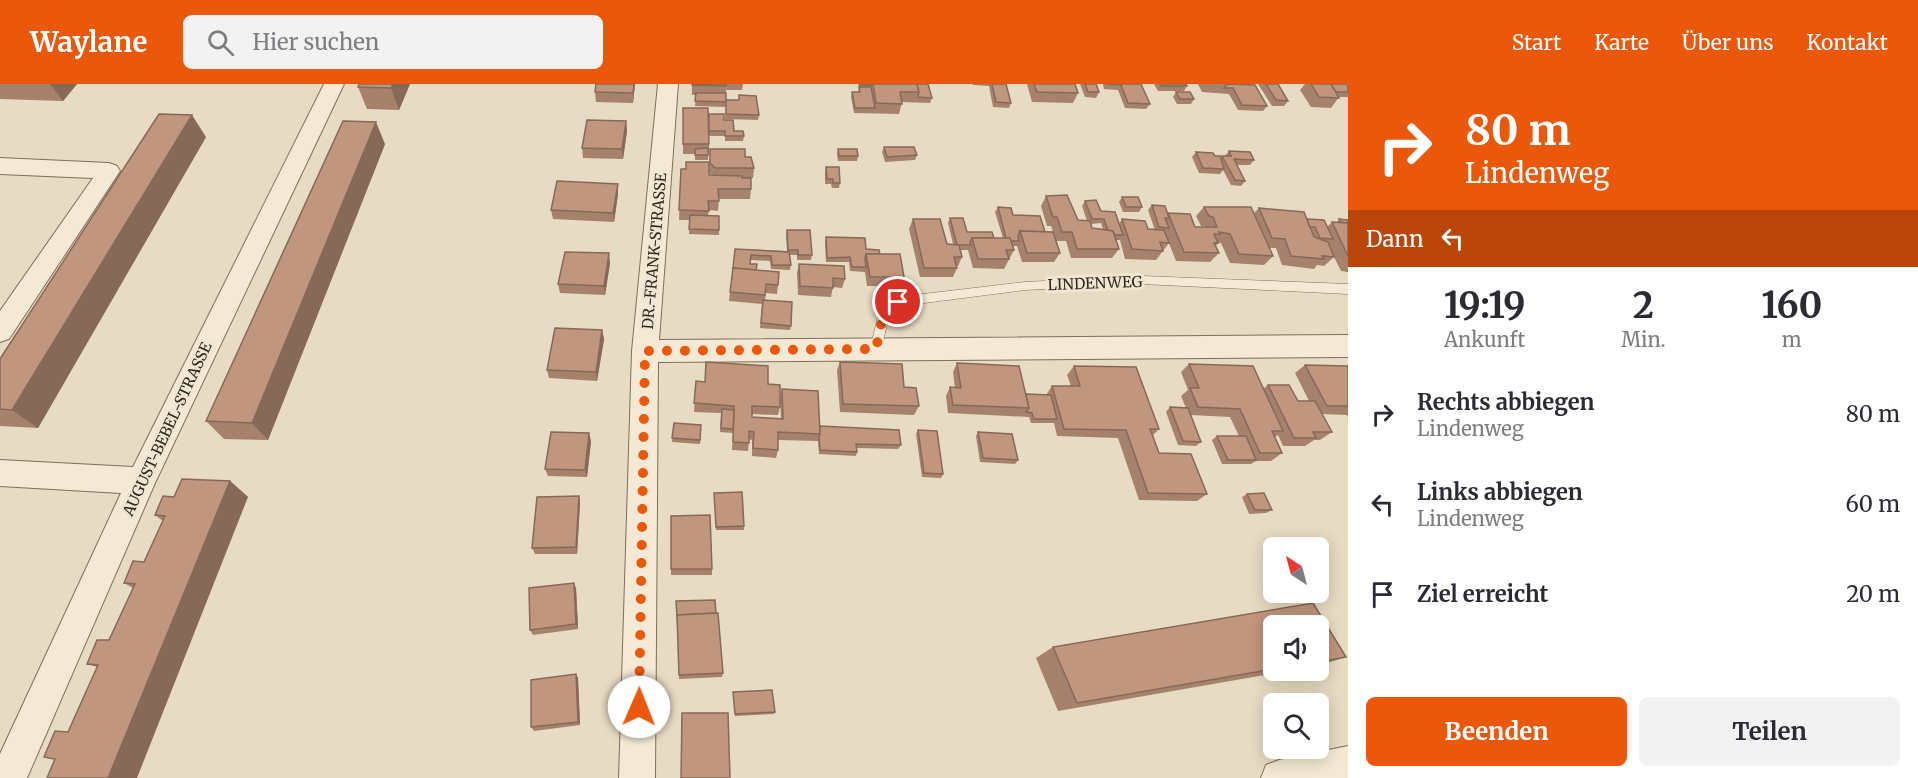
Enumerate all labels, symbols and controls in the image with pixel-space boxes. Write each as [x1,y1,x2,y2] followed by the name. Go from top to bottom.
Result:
[183,15,603,69] search box
[30,24,147,60] text: Waylane
[204,26,237,59] icon: search
[252,28,379,56] text: Hier suchen
[1512,29,1561,56] text: Start
[1594,29,1649,56] text: Karte
[1682,29,1773,56] text: Über uns
[1806,29,1888,56] text: Kontakt
[1465,104,1571,156] text: 80 m
[1366,108,1444,186] icon: right
[1465,156,1609,190] text: Lindenweg
[638,172,670,330] street label: DR.-FRANK-STRASSE
[1436,222,1469,255] icon: left
[1366,225,1424,253] text: Dann
[1047,272,1143,294] street label: LINDENWEG
[872,276,923,327] pin
[1444,283,1526,328] text: 19:19
[1633,283,1654,328] text: 2
[1761,283,1822,328] text: 160
[881,285,914,318] icon: arrive
[1444,327,1525,352] text: Ankunft
[1621,327,1666,352] text: Min.
[1782,327,1802,352] text: m
[118,339,216,520] street label: AUGUST-BEBEL-STRASSE
[1417,388,1594,416] text: Rechts abbiegen
[1366,398,1399,431] icon: right
[1846,400,1900,428] text: 80 m
[1417,416,1524,441] text: Lindenweg
[1417,478,1583,506] text: Links abbiegen
[1366,488,1399,521] icon: left
[1846,490,1900,518] text: 60 m
[1417,506,1524,531] text: Lindenweg
[1263,537,1329,603] north arrow
[1263,537,1329,759] map controls
[1366,578,1399,611] icon: arrive
[1417,580,1548,608] text: Ziel erreicht
[1846,580,1900,608] text: 20 m
[1263,615,1329,681] button: sound
[607,675,671,739] position arrow
[1263,693,1329,759] button: search
[1366,697,1627,766] button: Beenden
[1639,697,1900,766] button: Teilen

